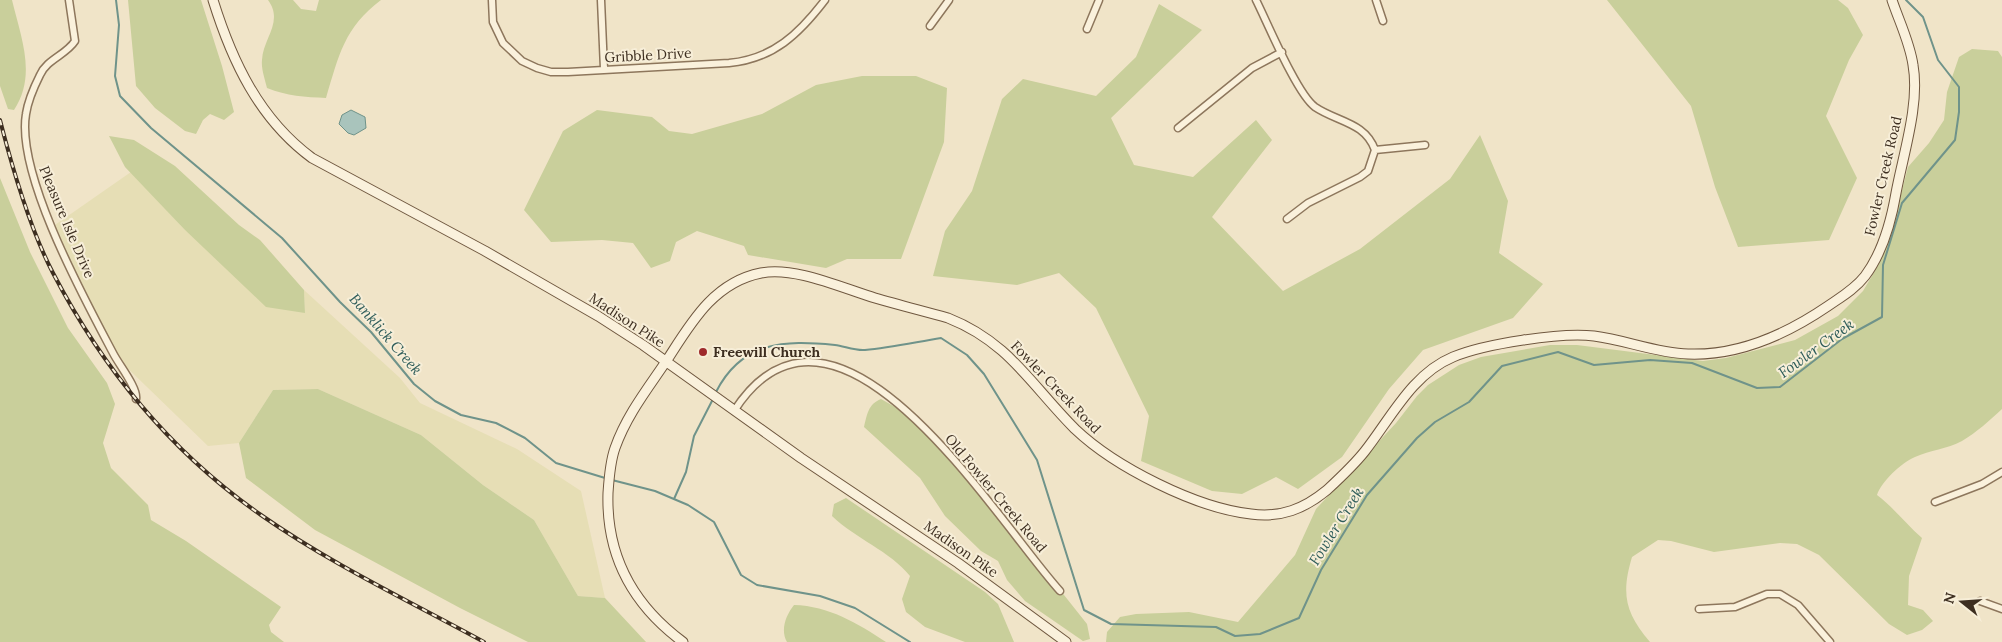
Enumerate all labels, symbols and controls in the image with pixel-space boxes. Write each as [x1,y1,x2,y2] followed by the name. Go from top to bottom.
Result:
[604,44,692,66] street label: Gribble Drive
[1860,114,1906,238] street label: Fowler Creek Road
[35,163,99,281] street label: Pleasure Isle Drive
[346,289,427,379] water label: Banklick Creek
[586,289,669,351] street label: Madison Pike
[1775,314,1858,382] water label: Fowler Creek
[1007,337,1105,437] street label: Fowler Creek Road
[713,343,821,361] place label: Freewill Church
[697,346,709,358] marker: Freewill Church
[941,430,1051,556] street label: Old Fowler Creek Road
[1304,483,1368,569] water label: Fowler Creek
[920,517,1002,581] street label: Madison Pike
[1937,577,1987,627] north arrow
[1939,590,1960,606] text: N

